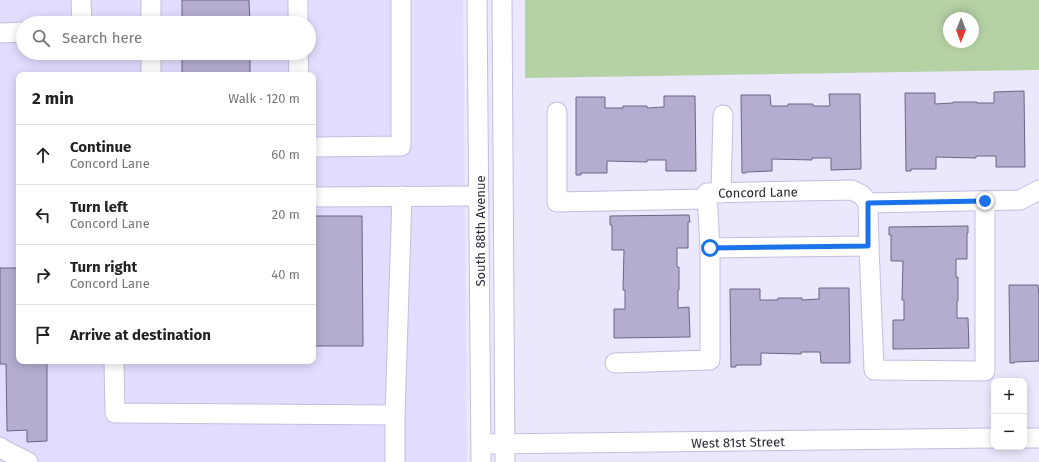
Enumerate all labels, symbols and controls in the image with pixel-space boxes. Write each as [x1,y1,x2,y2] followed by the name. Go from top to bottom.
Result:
[943,12,979,48] north arrow
[16,16,316,60] search box
[30,27,52,49] icon: search
[62,29,142,47] text: Search here
[32,88,74,109] text: 2 min
[228,91,300,106] text: Walk · 120 m
[70,138,131,156] text: Continue
[32,144,54,166] icon: ahead
[271,147,300,162] text: 60 m
[70,156,150,171] text: Concord Lane
[473,175,488,287] street label: South 88th Avenue
[718,184,798,201] street label: Concord Lane
[976,192,994,210] route end
[70,198,128,216] text: Turn left
[32,204,54,226] icon: left
[272,207,300,222] text: 20 m
[70,216,150,231] text: Concord Lane
[701,239,719,257] route start
[70,258,137,276] text: Turn right
[32,264,54,286] icon: right
[271,267,300,282] text: 40 m
[70,276,150,291] text: Concord Lane
[32,324,54,346] icon: arrive
[70,326,211,344] text: Arrive at destination
[991,378,1027,450] map controls
[991,378,1027,414] button: +
[991,414,1027,450] button: −
[691,434,785,451] street label: West 81st Street

